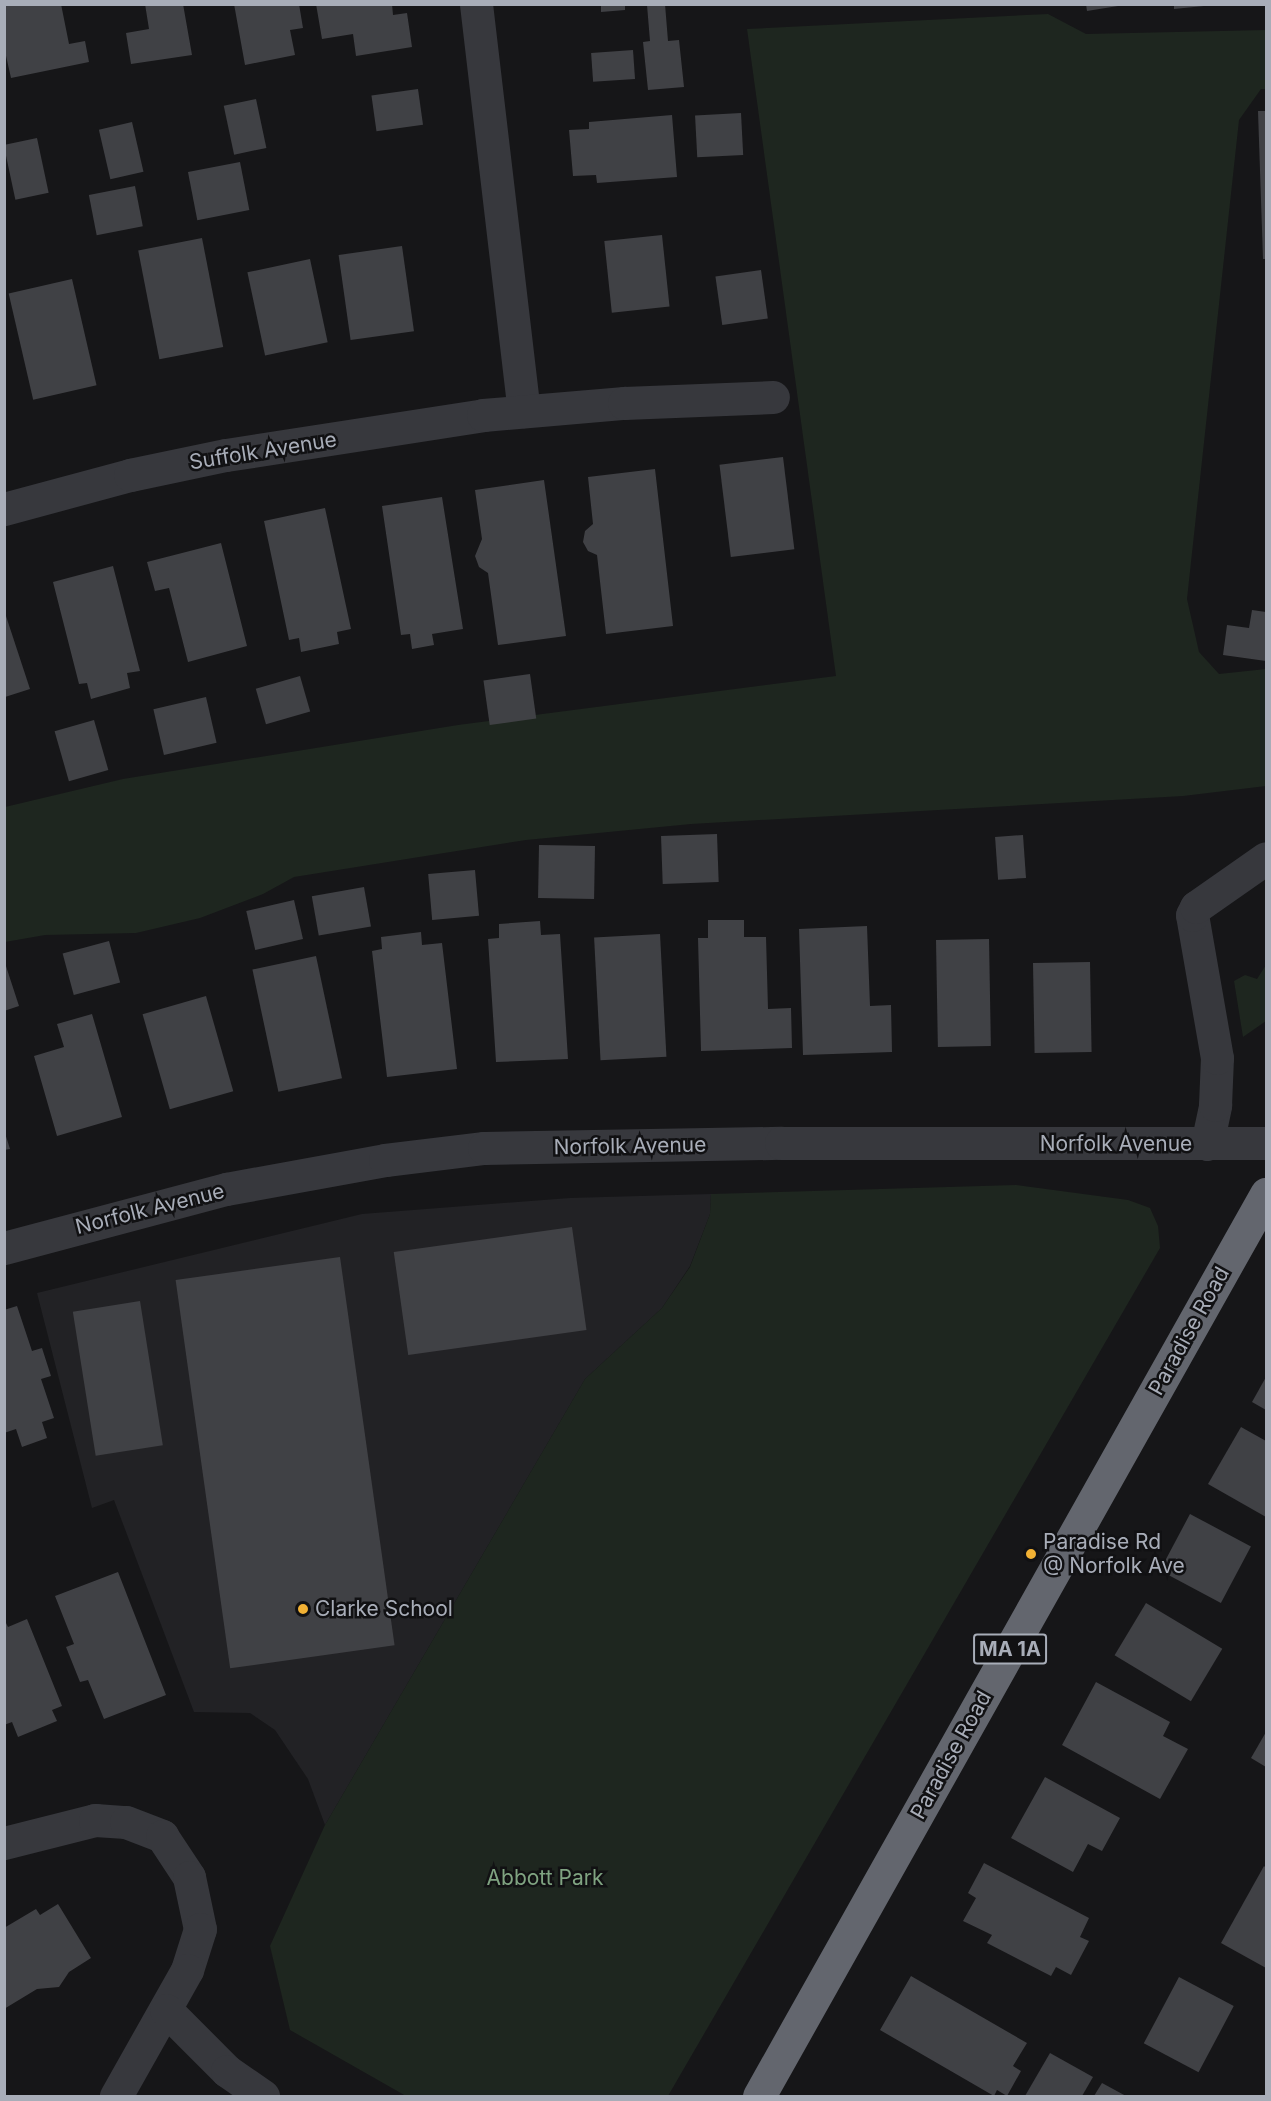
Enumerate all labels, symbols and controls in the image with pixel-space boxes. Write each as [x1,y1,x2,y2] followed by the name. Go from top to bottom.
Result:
[188,427,338,475] street label: Suffolk Avenue
[1040,1131,1192,1157] street label: Norfolk Avenue
[553,1132,707,1160] street label: Norfolk Avenue
[73,1178,227,1240] street label: Norfolk Avenue
[1143,1262,1235,1400] street label: Paradise Road
[1043,1529,1185,1579] place label: Paradise Rd @ Norfolk Ave
[1024,1547,1038,1561] marker: Paradise Rd @ Norfolk Ave
[315,1596,453,1622] place label: Clarke School
[296,1602,310,1616] marker: Clarke School
[972,1632,1048,1666] road number: MA 1A
[905,1686,997,1824] street label: Paradise Road
[487,1865,603,1891] park label: Abbott Park

